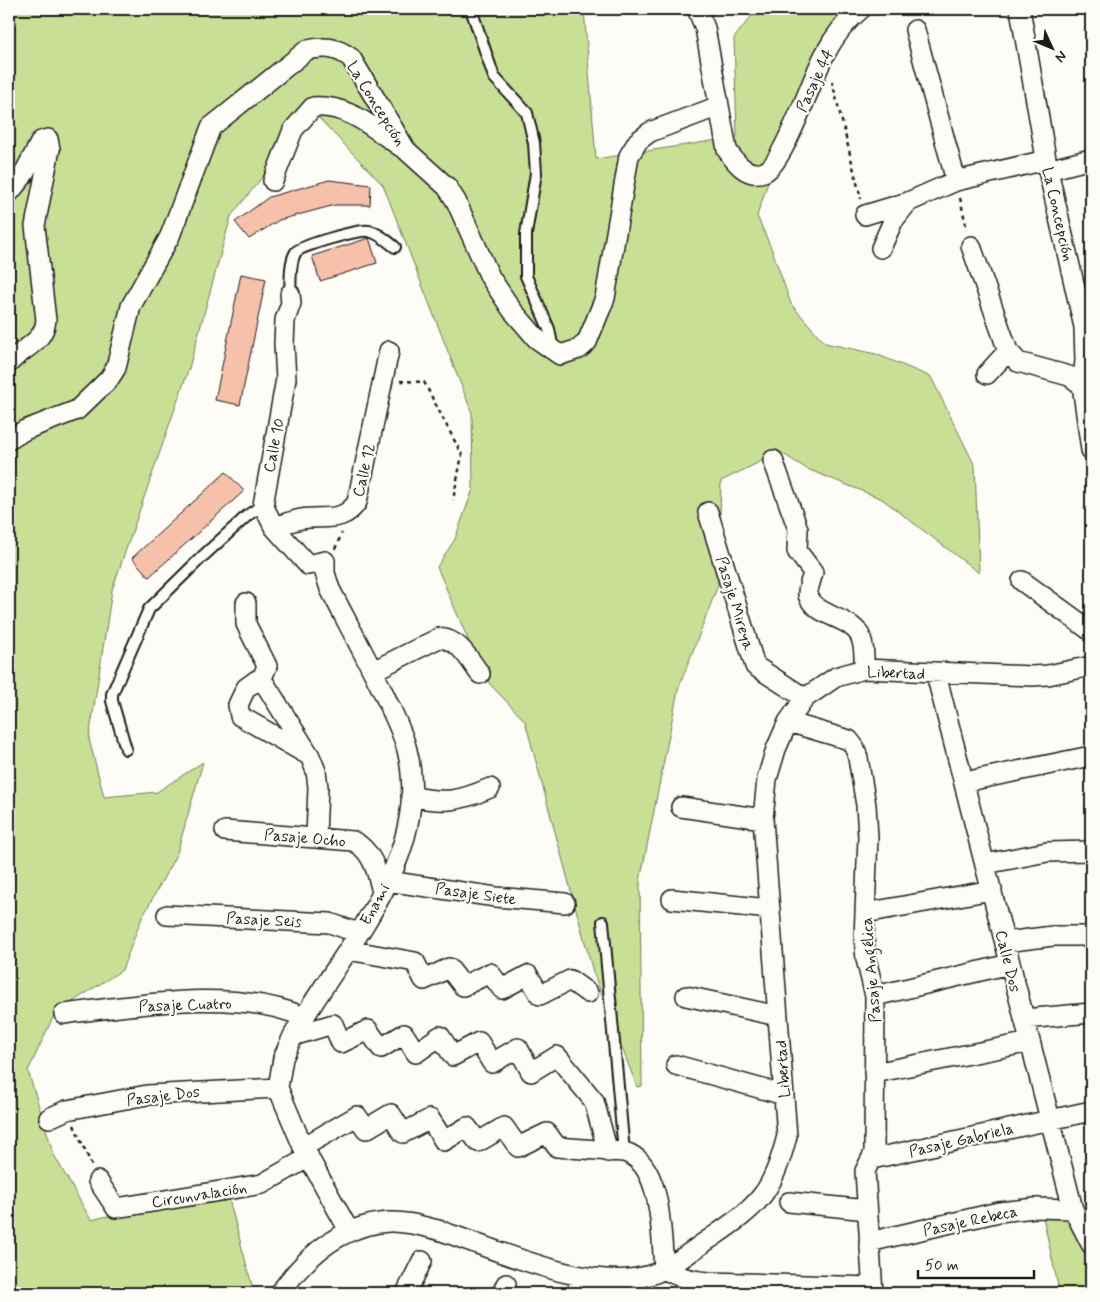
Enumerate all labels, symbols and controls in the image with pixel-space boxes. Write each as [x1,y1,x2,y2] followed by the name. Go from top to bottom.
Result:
[1028,22,1078,72] north arrow
[792,45,839,116] street label: Pasaje 44
[1051,47,1070,66] text: N
[341,57,410,150] street label: La Concepción
[1036,165,1079,264] street label: La Concepción
[259,416,290,474] street label: Calle 10
[348,442,381,499] street label: Calle 12
[710,554,759,653] street label: Pasaje Mireya
[867,662,925,685] street label: Libertad
[263,824,347,853] street label: Pasaje Ocho
[434,878,518,911] street label: Pasaje Siete
[355,880,395,929] street label: Enami
[226,908,302,933] street label: Pasaje Seis
[856,916,888,1023] street label: Pasaje Angélica
[990,928,1025,995] street label: Calle Dos
[138,993,232,1018] street label: Pasaje Cuatro
[771,1039,796,1099] street label: Libertad
[125,1082,201,1111] street label: Pasaje Dos
[907,1118,1016,1163] street label: Pasaje Gabriela
[150,1178,248,1213] street label: Circunvalación
[921,1201,1019,1242] street label: Pasaje Rebeca
[918,1247,1034,1279] scale bar
[925,1256,959,1276] text: 50 m

